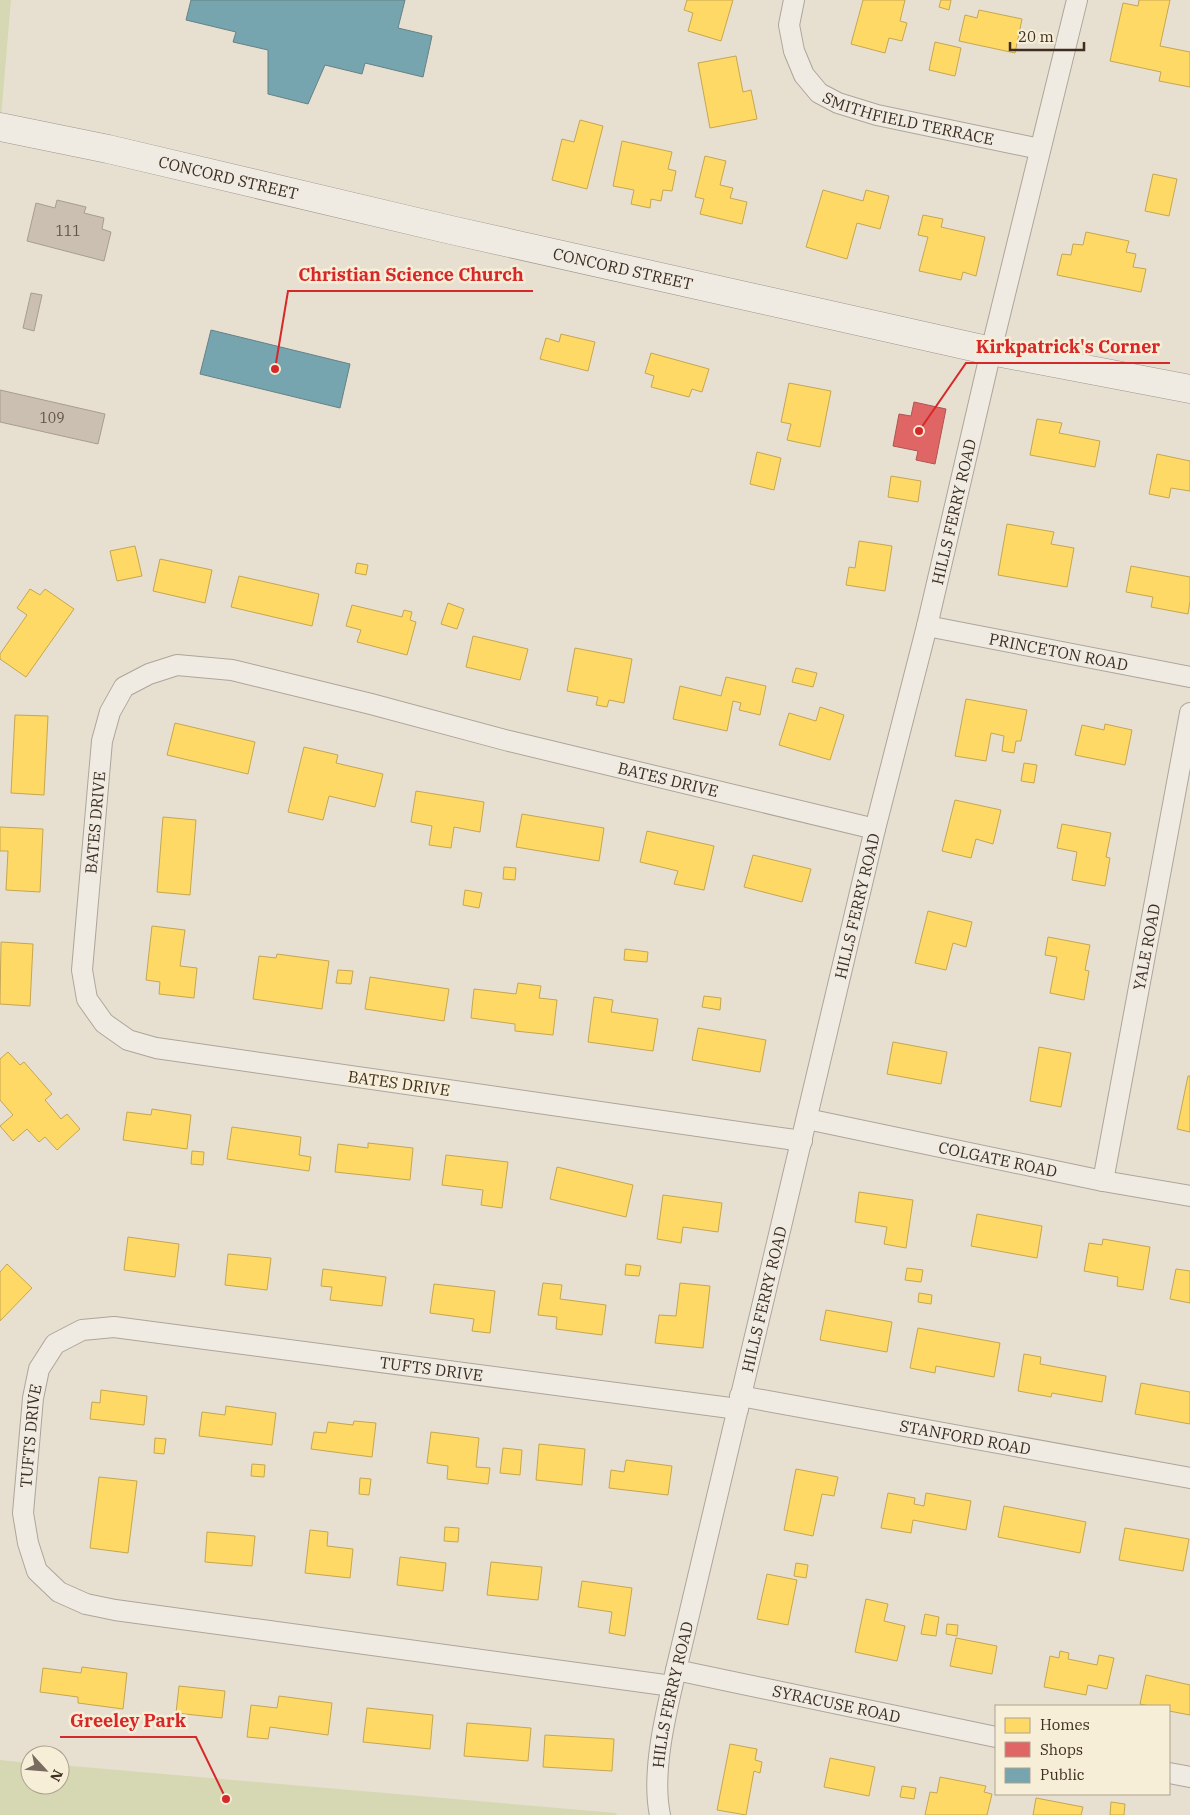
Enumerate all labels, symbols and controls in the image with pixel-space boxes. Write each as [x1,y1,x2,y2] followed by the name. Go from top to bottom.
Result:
[1010,20,1084,52] scale bar
[1018,27,1054,46] text: 20 m
[819,87,996,149] street label: SMITHFIELD TERRACE
[157,151,300,204] street label: CONCORD STREET
[55,222,81,240] house number: 111
[551,243,695,294] street label: CONCORD STREET
[288,258,533,291] callout: Christian Science Church
[298,263,524,286] text: Christian Science Church
[966,330,1170,363] callout: Kirkpatrick's Corner
[976,335,1160,358] text: Kirkpatrick's Corner
[39,409,65,427] house number: 109
[927,437,980,587] street label: HILLS FERRY ROAD
[987,628,1130,675] street label: PRINCETON ROAD
[616,757,720,801] street label: BATES DRIVE
[80,770,109,875] street label: BATES DRIVE
[830,831,884,981] street label: HILLS FERRY ROAD
[1129,902,1164,992] street label: YALE ROAD
[347,1066,451,1100] street label: BATES DRIVE
[937,1137,1059,1181] street label: COLGATE ROAD
[737,1224,791,1374] street label: HILLS FERRY ROAD
[378,1352,484,1385] street label: TUFTS DRIVE
[15,1382,46,1489] street label: TUFTS DRIVE
[898,1415,1033,1459] street label: STANFORD ROAD
[648,1619,697,1769] street label: HILLS FERRY ROAD
[771,1680,902,1727] street label: SYRACUSE ROAD
[60,1704,196,1737] callout: Greeley Park
[995,1705,1170,1795] legend
[70,1709,187,1732] text: Greeley Park
[1040,1715,1090,1734] text: Homes
[1040,1740,1083,1759] text: Shops
[20,1745,70,1795] north arrow
[1040,1765,1085,1784] text: Public
[46,1767,67,1785] text: N

